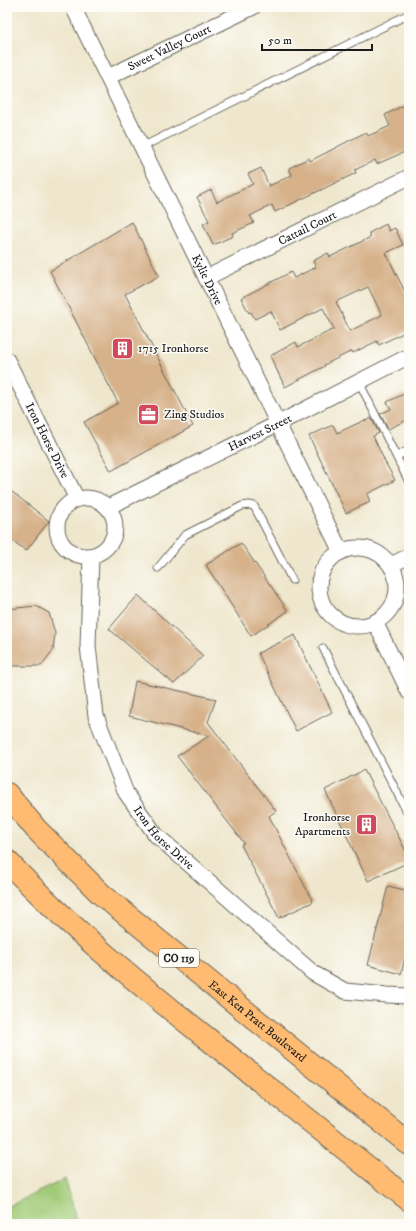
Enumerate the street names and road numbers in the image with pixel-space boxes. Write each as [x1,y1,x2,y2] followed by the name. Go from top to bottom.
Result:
[125,21,214,74] street label: Sweet Valley Court
[276,207,339,249] street label: Cattail Court
[188,252,226,308] street label: Kylie Drive
[22,400,72,481] street label: Iron Horse Drive
[226,411,294,455] street label: Harvest Street
[130,803,197,873] street label: Iron Horse Drive
[159,949,199,967] road number: CO 119
[205,977,309,1066] street label: East Ken Pratt Boulevard

